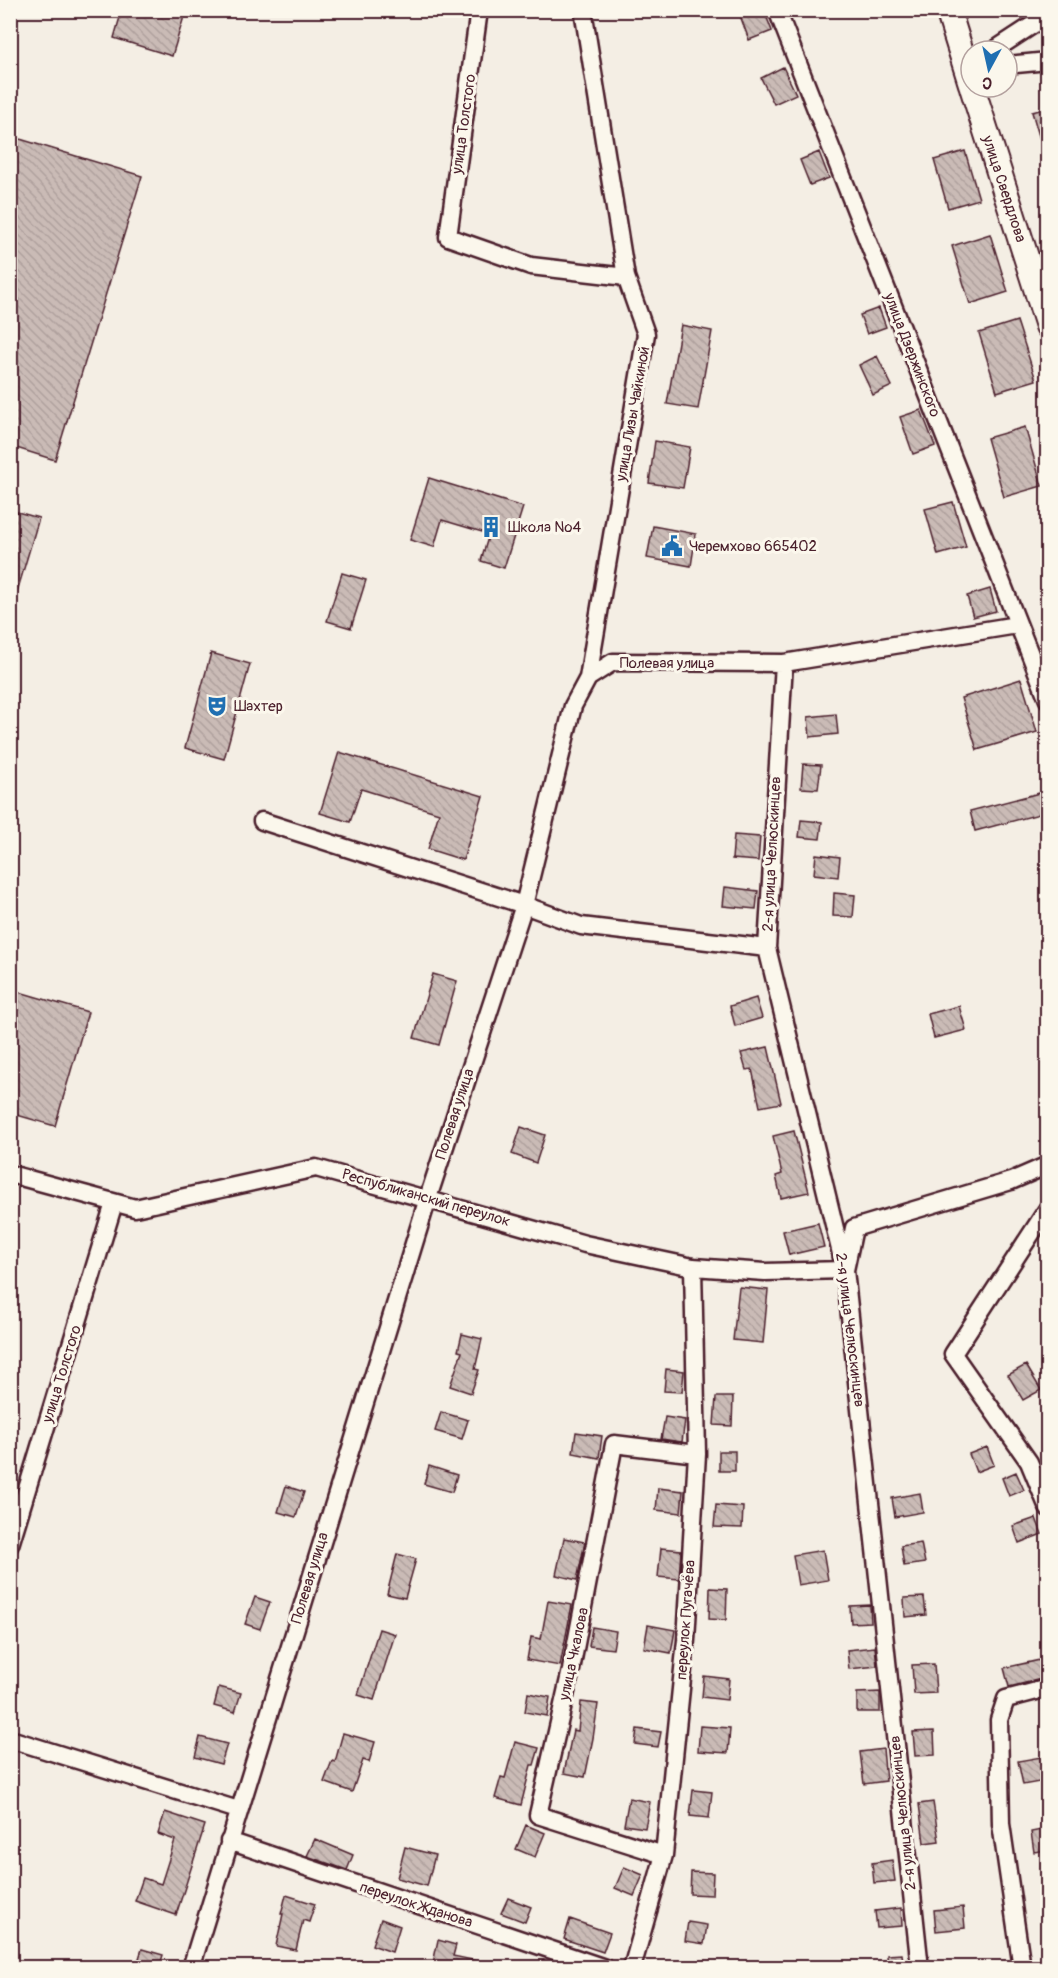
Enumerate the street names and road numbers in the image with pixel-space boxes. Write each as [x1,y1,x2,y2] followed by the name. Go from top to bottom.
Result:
[447,73,480,176] street label: улица Толстого
[978,132,1030,245] street label: улица Свердлова
[879,289,944,420] street label: улица Дзержинского
[612,345,654,484] street label: улица Лизы Чайкиной
[620,654,714,673] street label: Полевая улица
[758,776,786,932] street label: 2-я улица Челюскинцев
[431,1066,479,1162] street label: Полевая улица
[340,1165,512,1231] street label: Республиканский переулок
[831,1252,869,1408] street label: 2-я улица Челюскинцев
[38,1323,86,1426] street label: улица Толстого
[287,1530,333,1626] street label: Полевая улица
[672,1559,700,1681] street label: переулок Пугачёва
[555,1606,593,1703] street label: улица Чкалова
[885,1735,921,1891] street label: 2-я улица Челюскинцев
[357,1878,475,1932] street label: переулок Жданова

